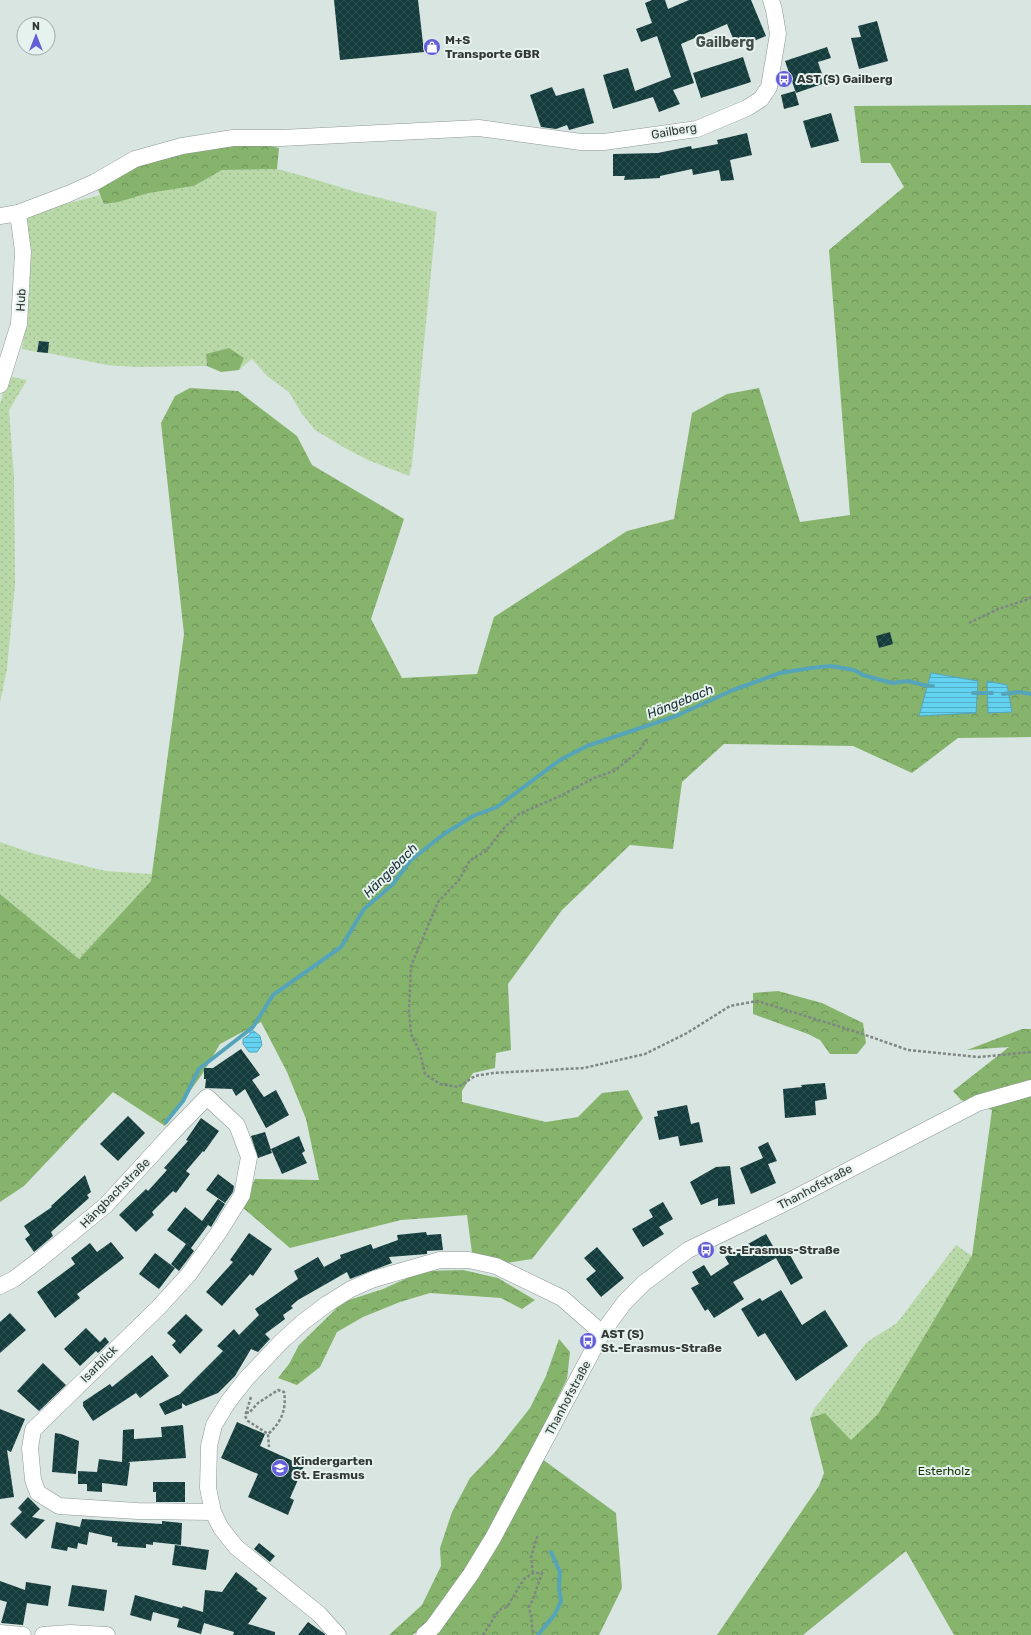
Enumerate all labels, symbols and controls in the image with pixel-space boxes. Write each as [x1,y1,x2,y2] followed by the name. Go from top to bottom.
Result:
[16,16,56,56] north arrow
[32,20,40,33] text: N
[445,33,540,61] place label: M+S Transporte GBR
[696,34,754,51] district label: Gailberg
[422,37,442,57] shop icon: M+S Transporte GBR
[774,69,794,89] bus stop icon: AST (S) Gailberg
[797,72,893,86] place label: AST (S) Gailberg
[650,120,698,142] street label: Gailberg
[13,288,29,312] street label: Hub
[645,681,716,722] water label: Hängebach
[360,840,421,901] water label: Hängebach
[77,1155,153,1231] street label: Hängbachstraße
[775,1161,855,1213] street label: Thanhofstraße
[696,1240,716,1260] bus stop icon: St.-Erasmus-Straße
[719,1243,840,1257] place label: St.-Erasmus-Straße
[601,1327,722,1355] place label: AST (S) St.-Erasmus-Straße
[578,1331,598,1351] bus stop icon: AST (S) St.-Erasmus-Straße
[78,1342,121,1385] street label: Isarblick
[542,1358,594,1438] street label: Thanhofstraße
[293,1454,373,1482] place label: Kindergarten St. Erasmus
[270,1458,290,1478] school or university icon: Kindergarten St. Erasmus
[918,1464,970,1478] park label: Esterholz

